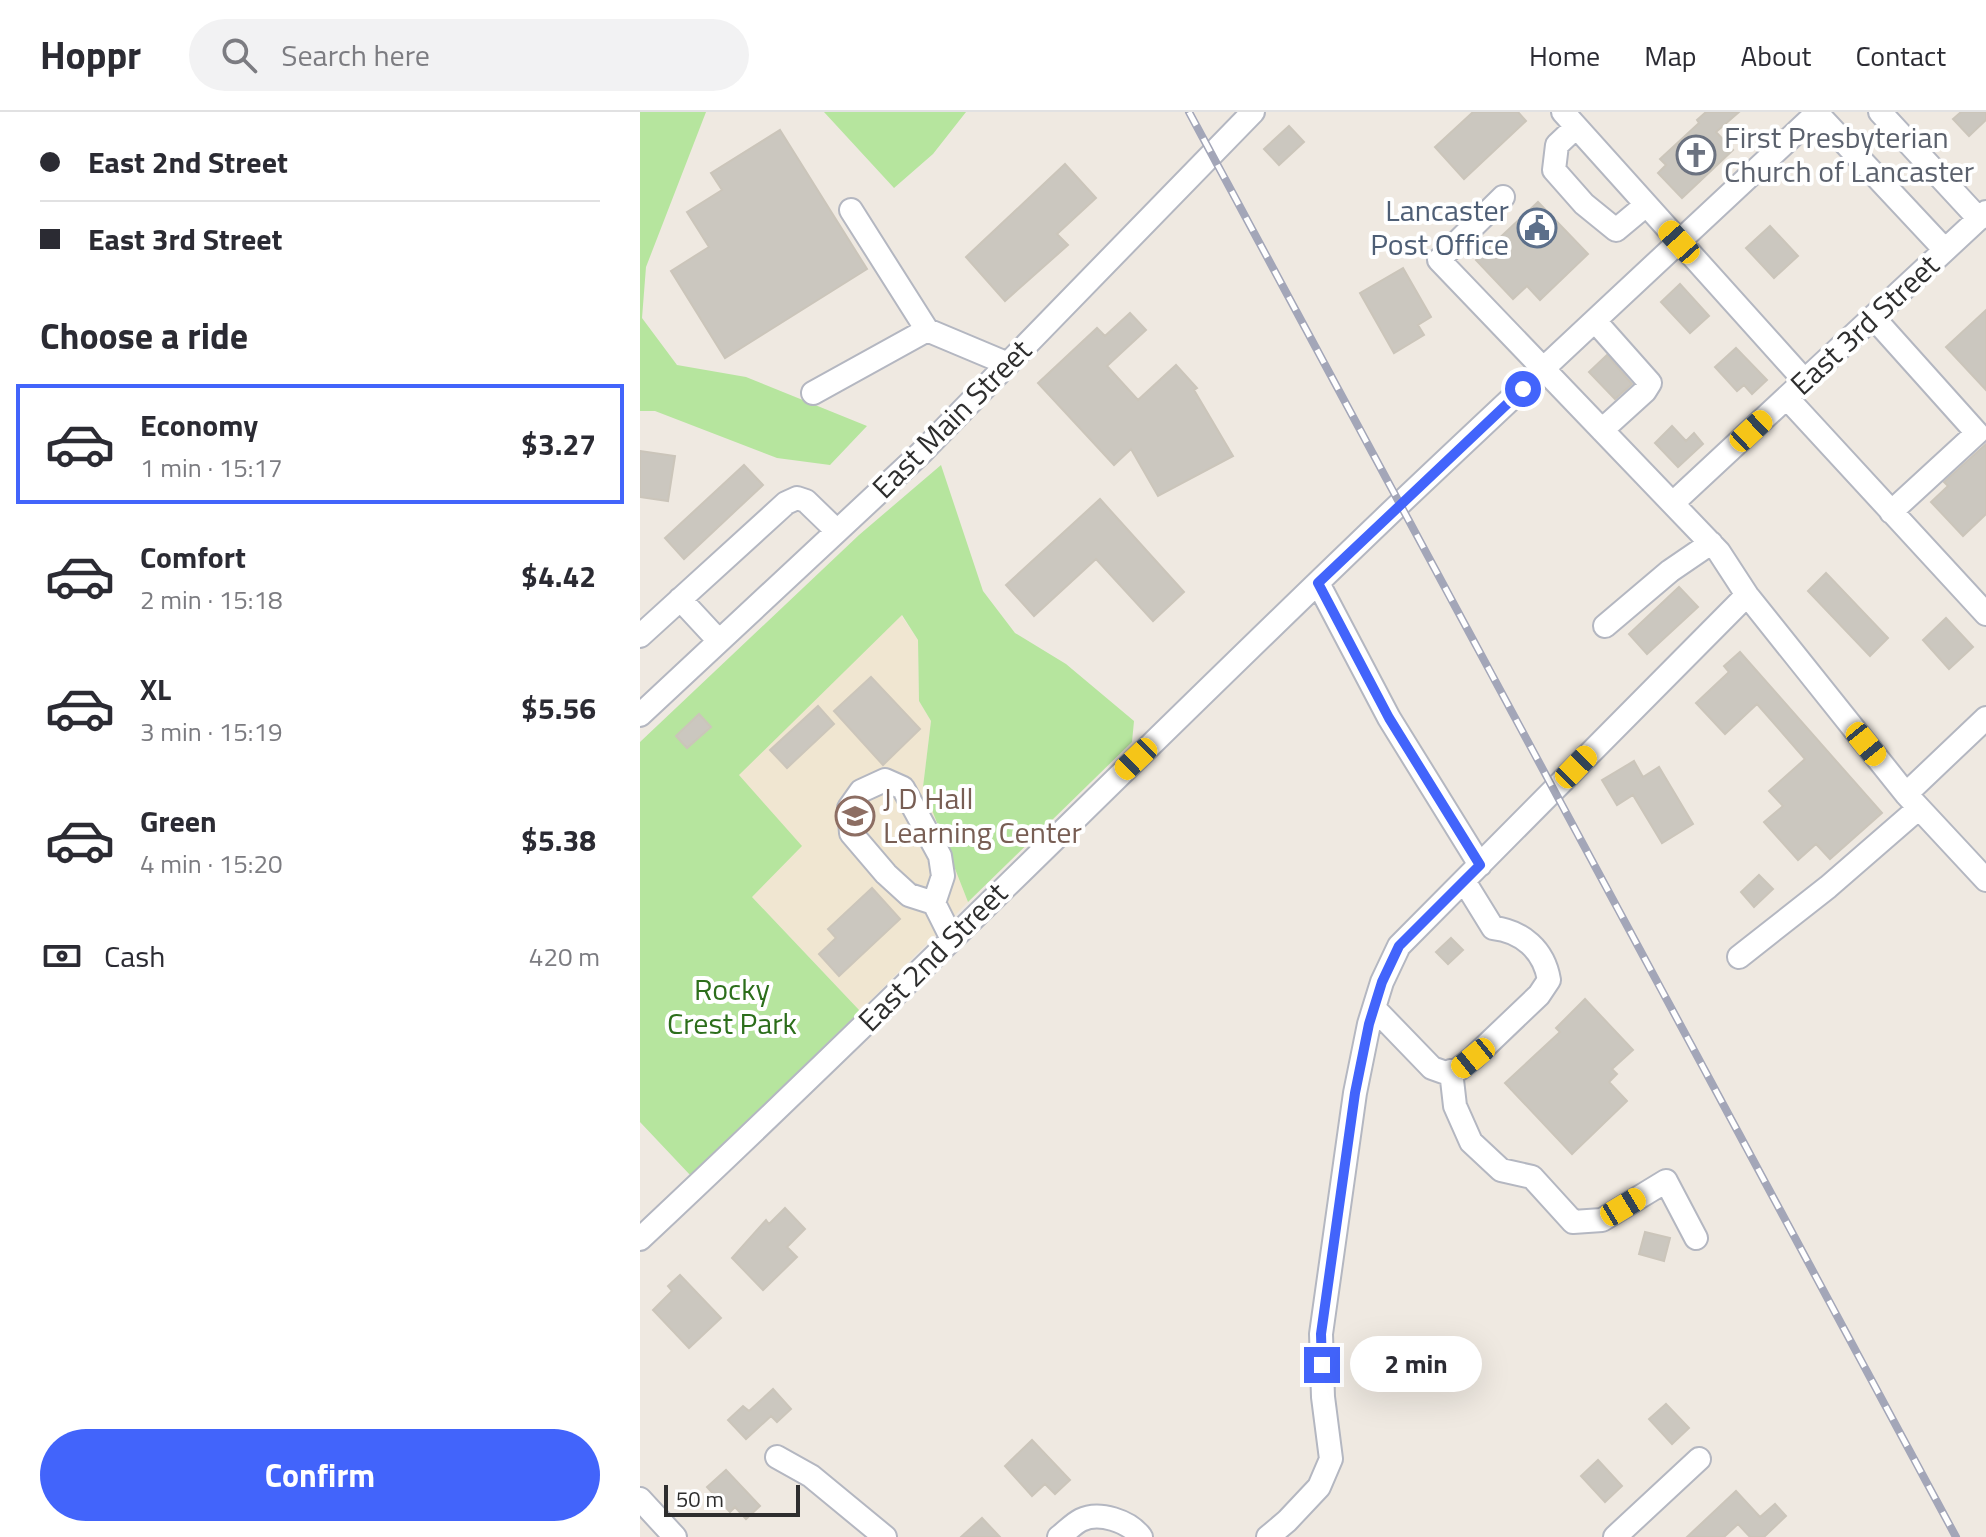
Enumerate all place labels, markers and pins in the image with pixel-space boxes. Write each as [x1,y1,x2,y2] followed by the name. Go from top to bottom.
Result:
[1724,114,1974,194] place label: First Presbyterian Church of Lancaster
[1675,134,1717,176] church icon: First Presbyterian Church of Lancaster
[1370,187,1509,267] place label: Lancaster Post Office
[1516,207,1558,249] public building icon: Lancaster Post Office
[883,775,1082,855] place label: J D Hall Learning Center
[834,795,876,837] school or university icon: J D Hall Learning Center

